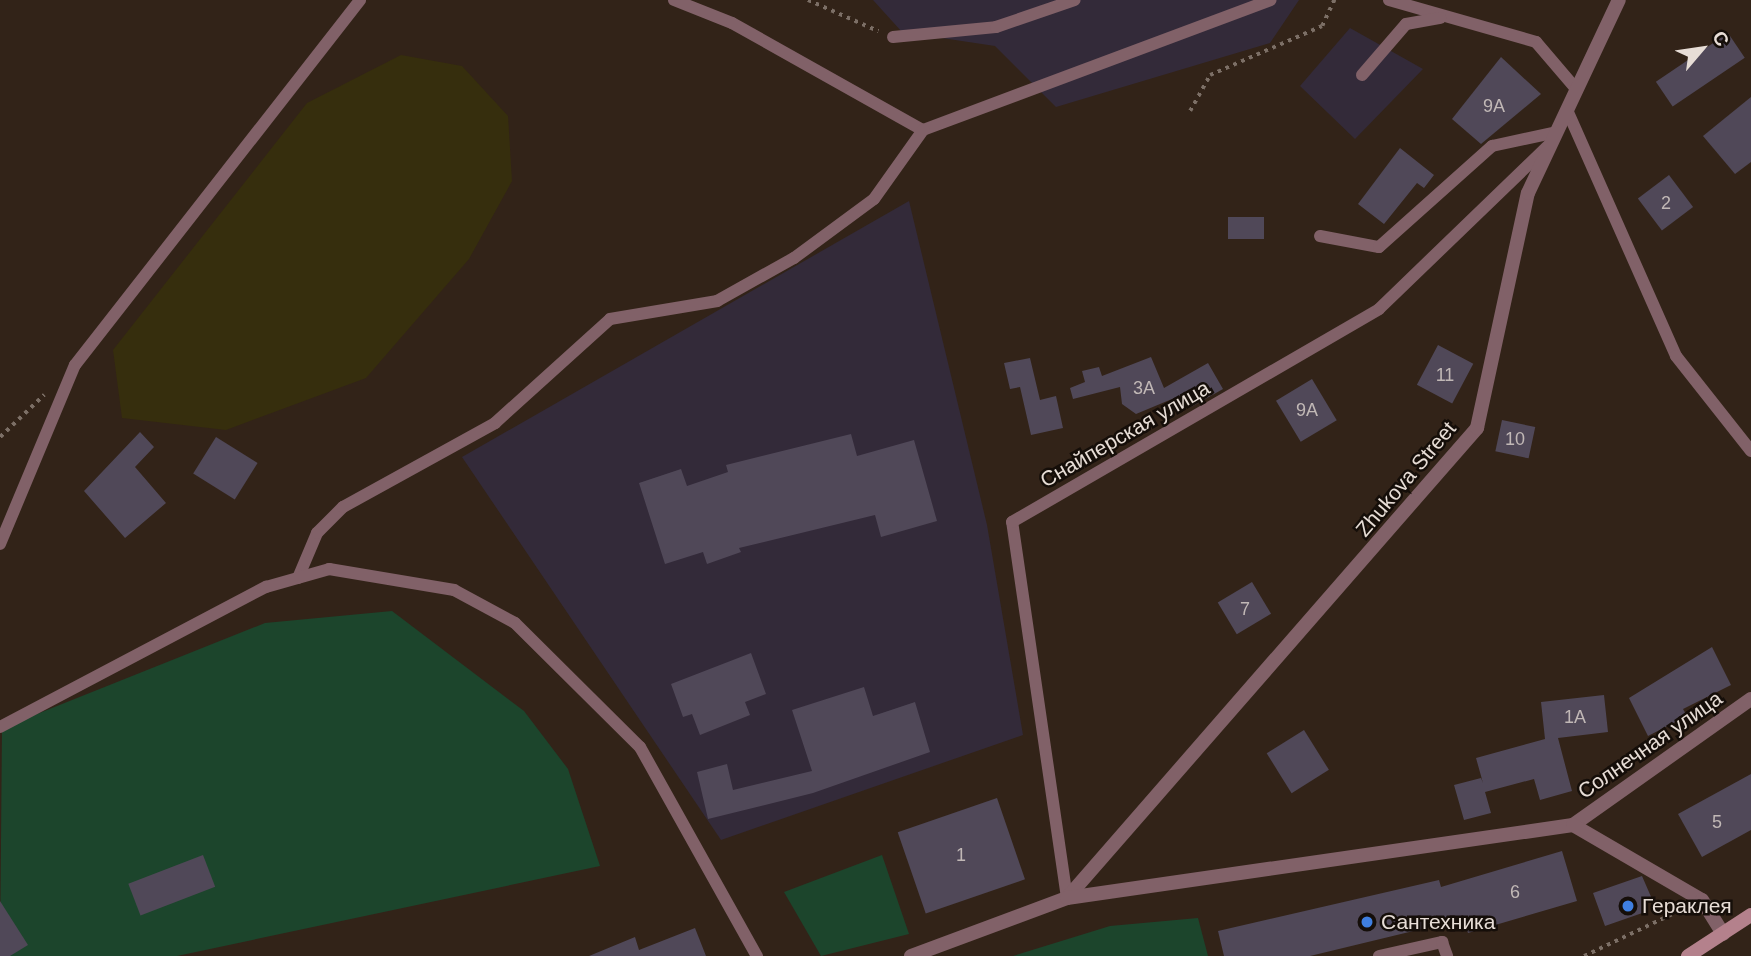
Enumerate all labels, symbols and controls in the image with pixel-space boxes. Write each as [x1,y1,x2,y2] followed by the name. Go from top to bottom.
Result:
[1667,14,1737,84] north arrow
[1708,27,1733,50] text: С
[1483,95,1505,117] house number: 9А
[1661,192,1671,214] house number: 2
[1436,364,1454,386] house number: 11
[1036,375,1214,493] street label: Снайперская улица
[1133,377,1155,399] house number: 3А
[1296,399,1318,421] house number: 9А
[1351,416,1461,542] street label: Zhukova Street
[1505,428,1525,450] house number: 10
[1240,598,1250,620] house number: 7
[1573,686,1727,804] street label: Солнечная улица
[1564,706,1586,728] house number: 1А
[1712,811,1722,833] house number: 5
[956,844,966,866] house number: 1
[1510,881,1520,903] house number: 6
[1642,893,1732,919] place label: Гераклея
[1620,898,1636,914] marker: Гераклея
[1381,909,1495,935] place label: Сантехника
[1359,914,1375,930] marker: Сантехника

